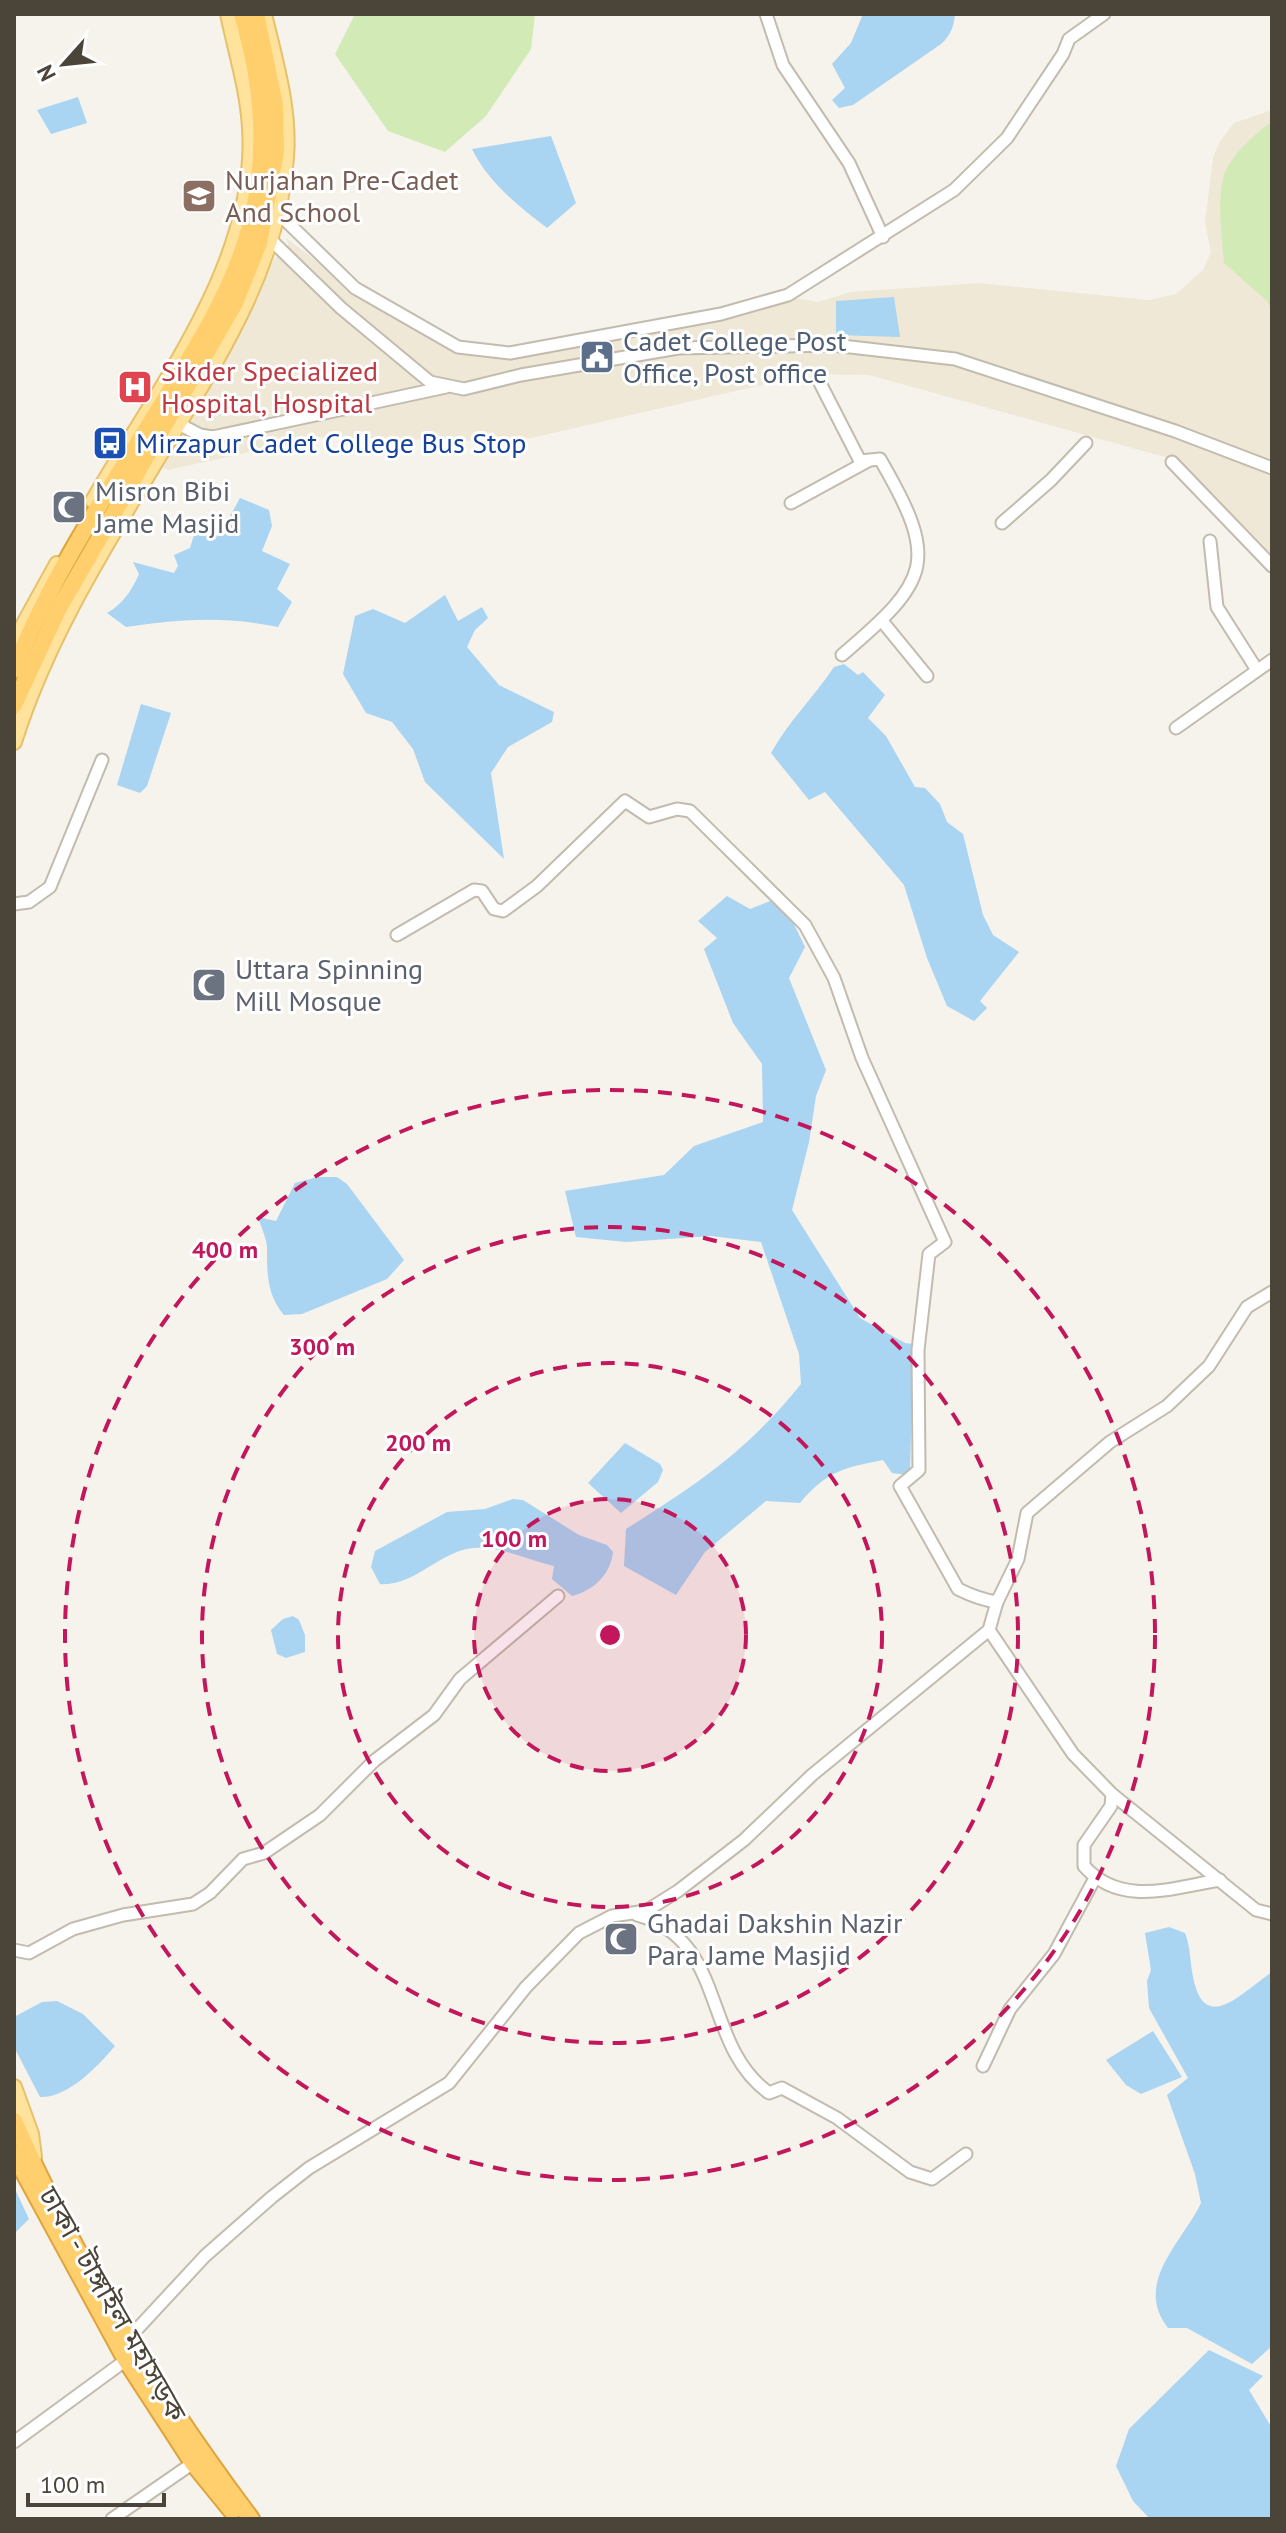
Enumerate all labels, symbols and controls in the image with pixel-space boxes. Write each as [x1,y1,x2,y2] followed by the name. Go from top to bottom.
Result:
[24,24,104,104] north arrow
[30,60,62,86] text: N
[225,161,459,230] place label: Nurjahan Pre-Cadet And School
[180,177,218,215] school or university icon: Nurjahan Pre-Cadet And School
[623,322,847,391] place label: Cadet College Post Office, Post office
[578,338,616,376] public building icon: Cadet College Post Office, Post office
[161,352,378,421] place label: Sikder Specialized Hospital, Hospital
[116,368,154,406] hospital icon: Sikder Specialized Hospital, Hospital
[91,424,129,462] bus stop icon: Mirzapur Cadet College Bus Stop
[136,424,526,461] place label: Mirzapur Cadet College Bus Stop
[94,472,239,541] place label: Misron Bibi Jame Masjid
[50,488,88,526] mosque icon: Misron Bibi Jame Masjid
[235,950,423,1019] place label: Uttara Spinning Mill Mosque
[190,966,228,1004] mosque icon: Uttara Spinning Mill Mosque
[192,1234,258,1265] text: 400 m
[289,1331,355,1362] text: 300 m
[385,1427,451,1458] text: 200 m
[481,1523,547,1554] text: 100 m
[596,1621,624,1649] centre of rings
[647,1904,903,1973] place label: Ghadai Dakshin Nazir Para Jame Masjid
[602,1920,640,1958] mosque icon: Ghadai Dakshin Nazir Para Jame Masjid
[31,2179,196,2428] street label: ঢাকা - টাঙ্গাইল মহাসড়ক
[28,2457,164,2507] scale bar
[40,2469,105,2500] text: 100 m

